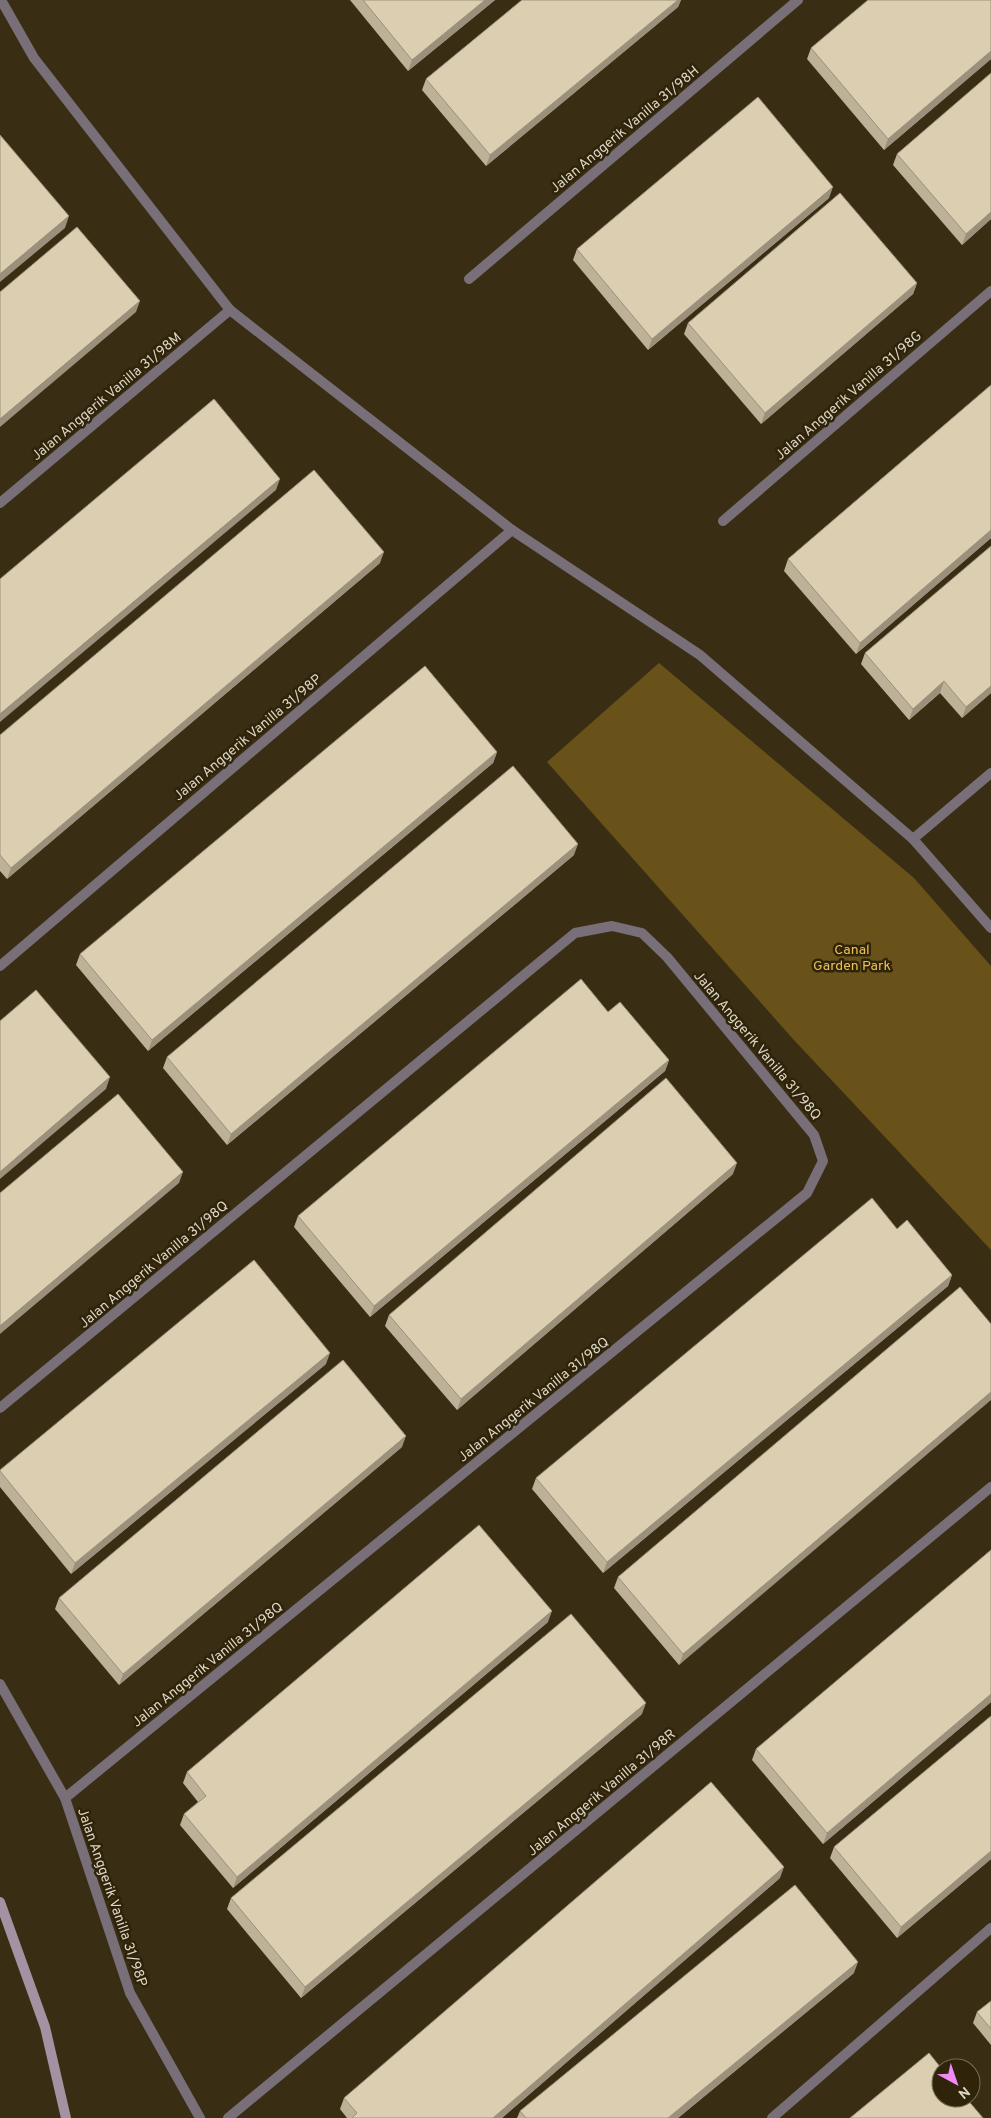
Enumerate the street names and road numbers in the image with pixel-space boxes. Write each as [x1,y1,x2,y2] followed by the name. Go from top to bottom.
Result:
[547,63,703,197] street label: Jalan Anggerik Vanilla 31/98H
[772,328,926,464] street label: Jalan Anggerik Vanilla 31/98G
[29,329,185,465] street label: Jalan Anggerik Vanilla 31/98M
[170,671,326,805] street label: Jalan Anggerik Vanilla 31/98P
[689,968,824,1124] street label: Jalan Anggerik Vanilla 31/98Q
[76,1198,232,1333] street label: Jalan Anggerik Vanilla 31/98Q
[455,1334,613,1466] street label: Jalan Anggerik Vanilla 31/98Q
[129,1599,287,1731] street label: Jalan Anggerik Vanilla 31/98Q
[524,1726,680,1860] street label: Jalan Anggerik Vanilla 31/98R
[73,1806,150,1989] street label: Jalan Anggerik Vanilla 31/98P

